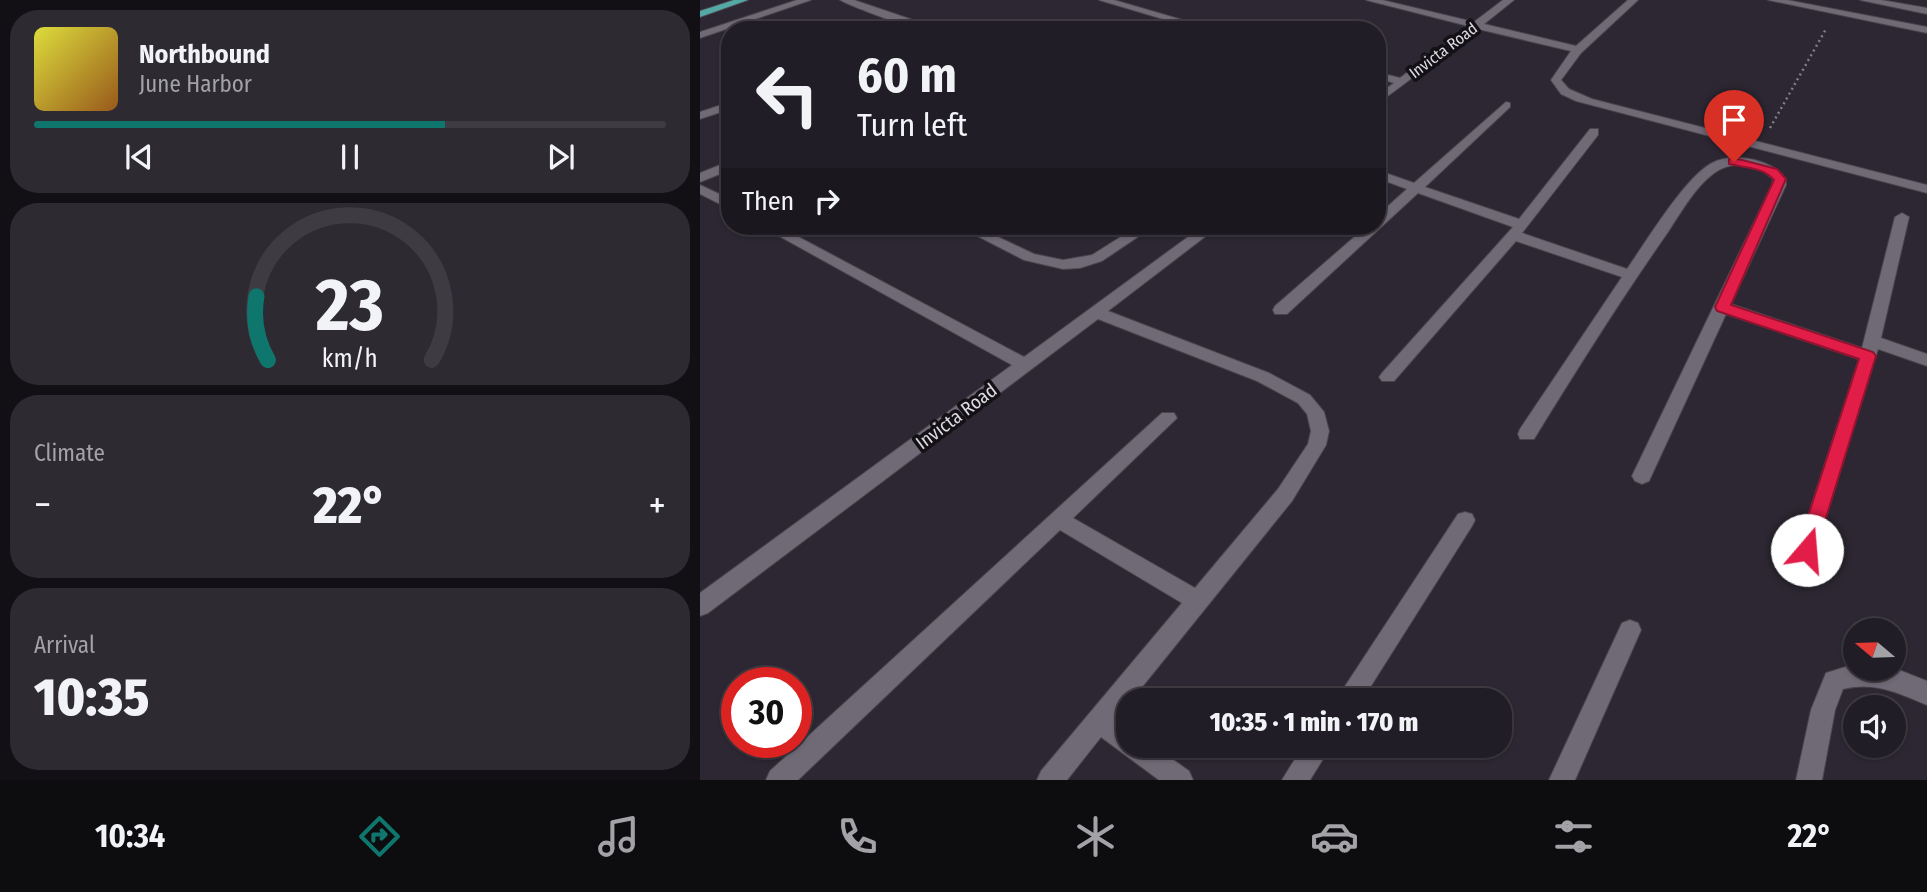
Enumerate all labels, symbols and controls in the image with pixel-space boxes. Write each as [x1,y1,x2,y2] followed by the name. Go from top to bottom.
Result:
[1405,19,1481,82] street label: Invicta Road
[139,39,270,70] text: Northbound
[857,46,957,105] text: 60 m
[742,49,833,140] icon: left
[139,70,252,98] text: June Harbor
[1704,90,1764,162] pin
[1715,101,1753,139] icon: arrive
[857,106,967,144] text: Turn left
[120,138,158,176] icon: previous
[331,138,369,176] icon: pause
[542,138,580,176] icon: next
[808,182,846,220] icon: right
[742,186,794,217] text: Then
[315,262,384,349] text: 23
[322,344,378,374] text: km/h
[911,378,1001,454] street label: Invicta Road
[34,439,105,467] text: Climate
[313,474,387,537] text: 22°
[34,482,51,528] text: −
[649,482,666,528] text: +
[1770,513,1844,587] position arrow
[1843,618,1906,681] north arrow
[1843,618,1906,758] map controls
[34,631,95,659] text: Arrival
[34,666,149,729] text: 10:35
[721,667,812,758] speed limit sign: 30
[1843,695,1906,758] button: sound
[1210,707,1418,738] text: 10:35 · 1 min · 170 m
[355,812,404,861] icon: directions
[594,812,643,861] icon: music
[833,812,882,861] icon: phone
[1071,812,1120,861] icon: climate
[1310,812,1359,861] icon: car
[1549,812,1598,861] icon: filters
[95,817,165,855] text: 10:34
[1788,817,1832,855] text: 22°

